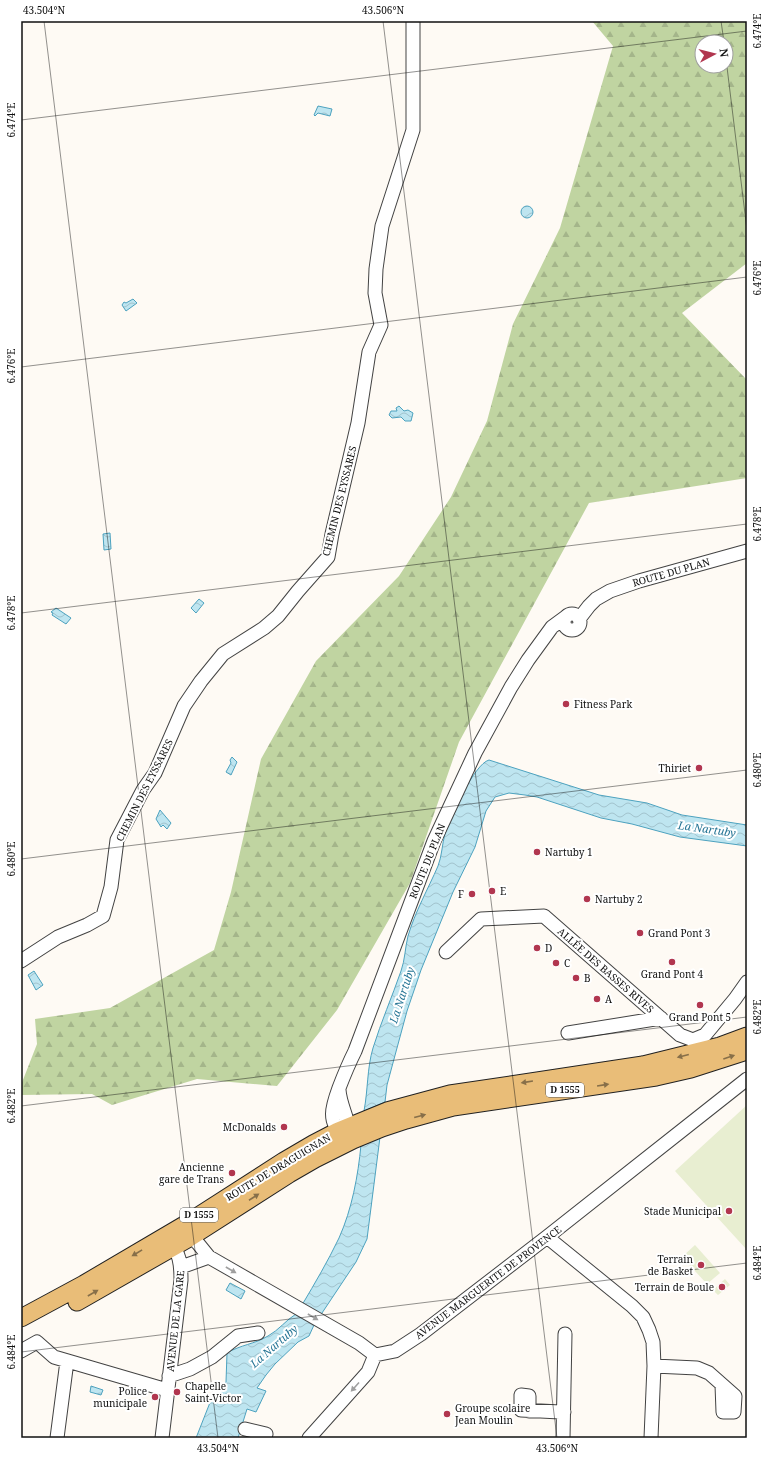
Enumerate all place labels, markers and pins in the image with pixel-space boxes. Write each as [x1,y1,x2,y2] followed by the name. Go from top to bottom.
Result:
[574,697,632,711] place label: Fitness Park
[561,699,571,709] marker: Fitness Park
[659,761,691,775] place label: Thiriet
[694,763,704,773] marker: Thiriet
[545,845,593,859] place label: Nartuby 1
[532,847,542,857] marker: Nartuby 1
[500,884,506,898] place label: E
[487,886,497,896] marker: E
[458,887,464,901] place label: F
[467,889,477,899] marker: F
[595,892,643,906] place label: Nartuby 2
[582,894,592,904] marker: Nartuby 2
[648,926,711,940] place label: Grand Pont 3
[635,928,645,938] marker: Grand Pont 3
[545,941,552,955] place label: D
[532,943,542,953] marker: D
[564,956,570,970] place label: C
[667,957,677,967] marker: Grand Pont 4
[551,958,561,968] marker: C
[641,967,704,981] place label: Grand Pont 4
[584,972,591,984] place label: B
[571,973,581,983] marker: B
[605,993,612,1005] place label: A
[592,994,602,1004] marker: A
[695,1000,705,1010] marker: Grand Pont 5
[669,1010,731,1024] place label: Grand Pont 5
[223,1120,276,1134] place label: McDonalds
[279,1122,289,1132] marker: McDonalds
[159,1160,224,1186] place label: Ancienne gare de Trans
[227,1168,237,1178] marker: Ancienne gare de Trans
[644,1204,721,1218] place label: Stade Municipal
[724,1206,734,1216] marker: Stade Municipal
[648,1252,694,1278] place label: Terrain de Basket
[696,1260,706,1270] marker: Terrain de Basket
[635,1280,714,1294] place label: Terrain de Boule
[717,1282,727,1292] marker: Terrain de Boule
[185,1379,241,1405] place label: Chapelle Saint-Victor
[93,1384,147,1410] place label: Police municipale
[172,1387,182,1397] marker: Chapelle Saint-Victor
[150,1392,160,1402] marker: Police municipale
[454,1401,530,1427] place label: Groupe scolaire Jean Moulin
[442,1409,452,1419] marker: Groupe scolaire Jean Moulin

